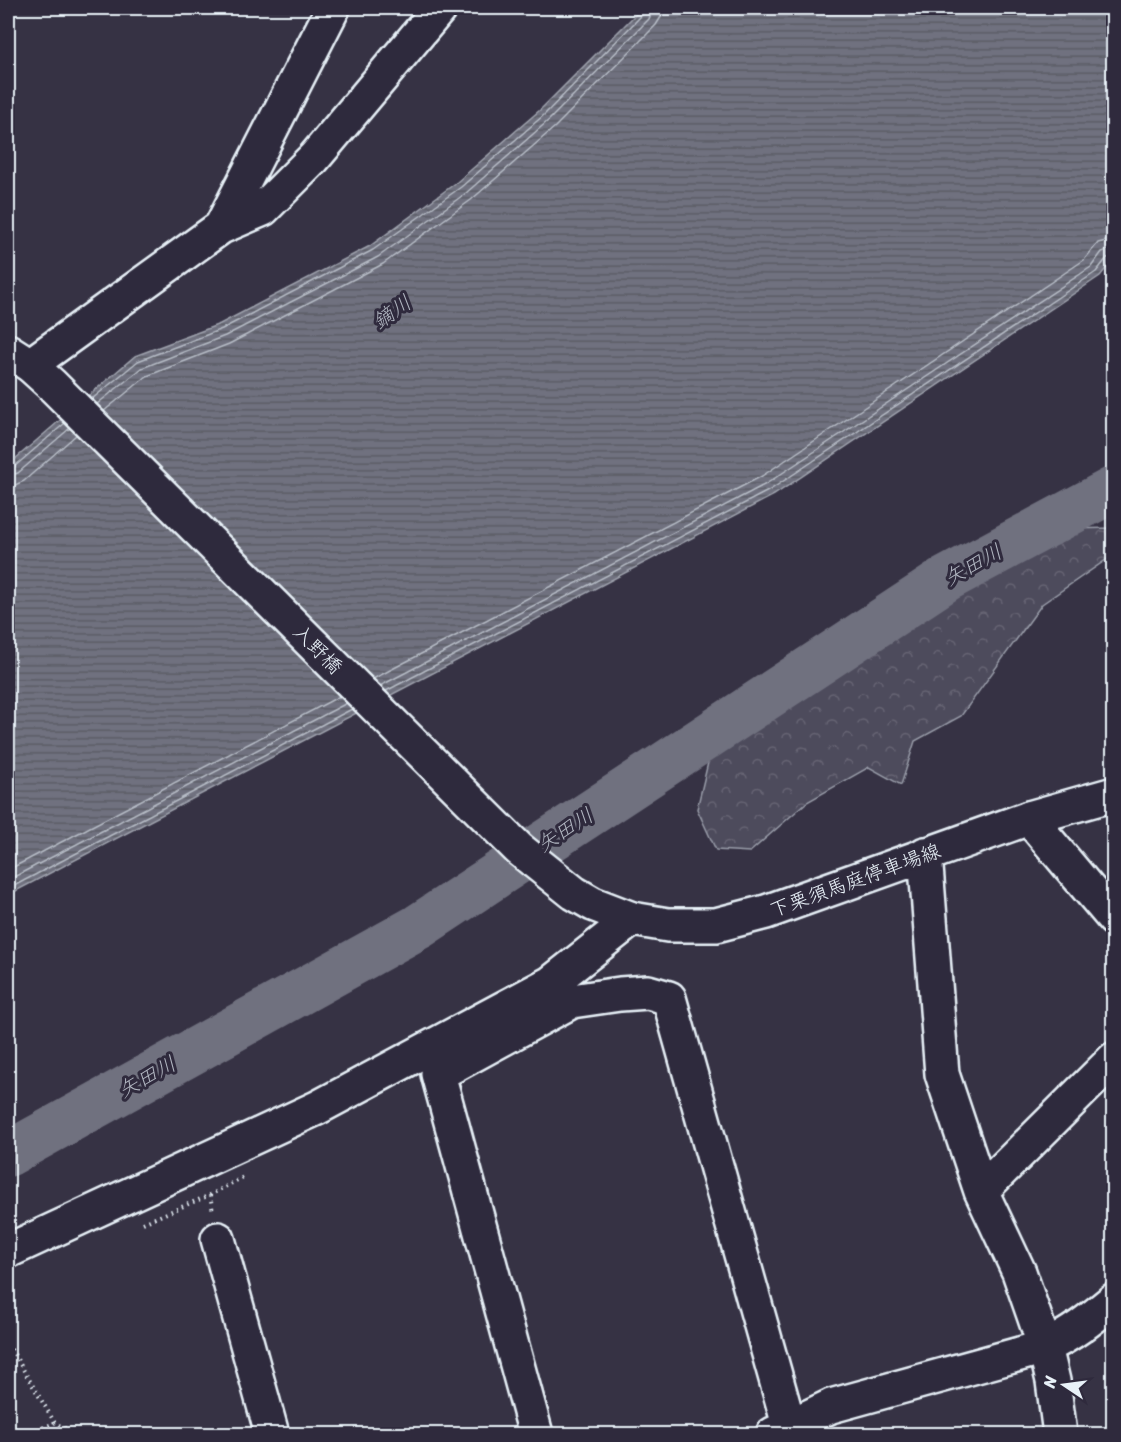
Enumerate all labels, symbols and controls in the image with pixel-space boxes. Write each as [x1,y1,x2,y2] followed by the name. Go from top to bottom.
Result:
[364,284,420,340] water label: 鏑川
[936,533,1010,597] water label: 矢田川
[284,616,351,683] street label: 入野橋
[528,797,602,863] water label: 矢田川
[765,833,946,928] street label: 下栗須馬庭停車場線
[110,1045,184,1109] water label: 矢田川
[1034,1355,1094,1415] north arrow
[1034,1372,1065,1391] text: N

